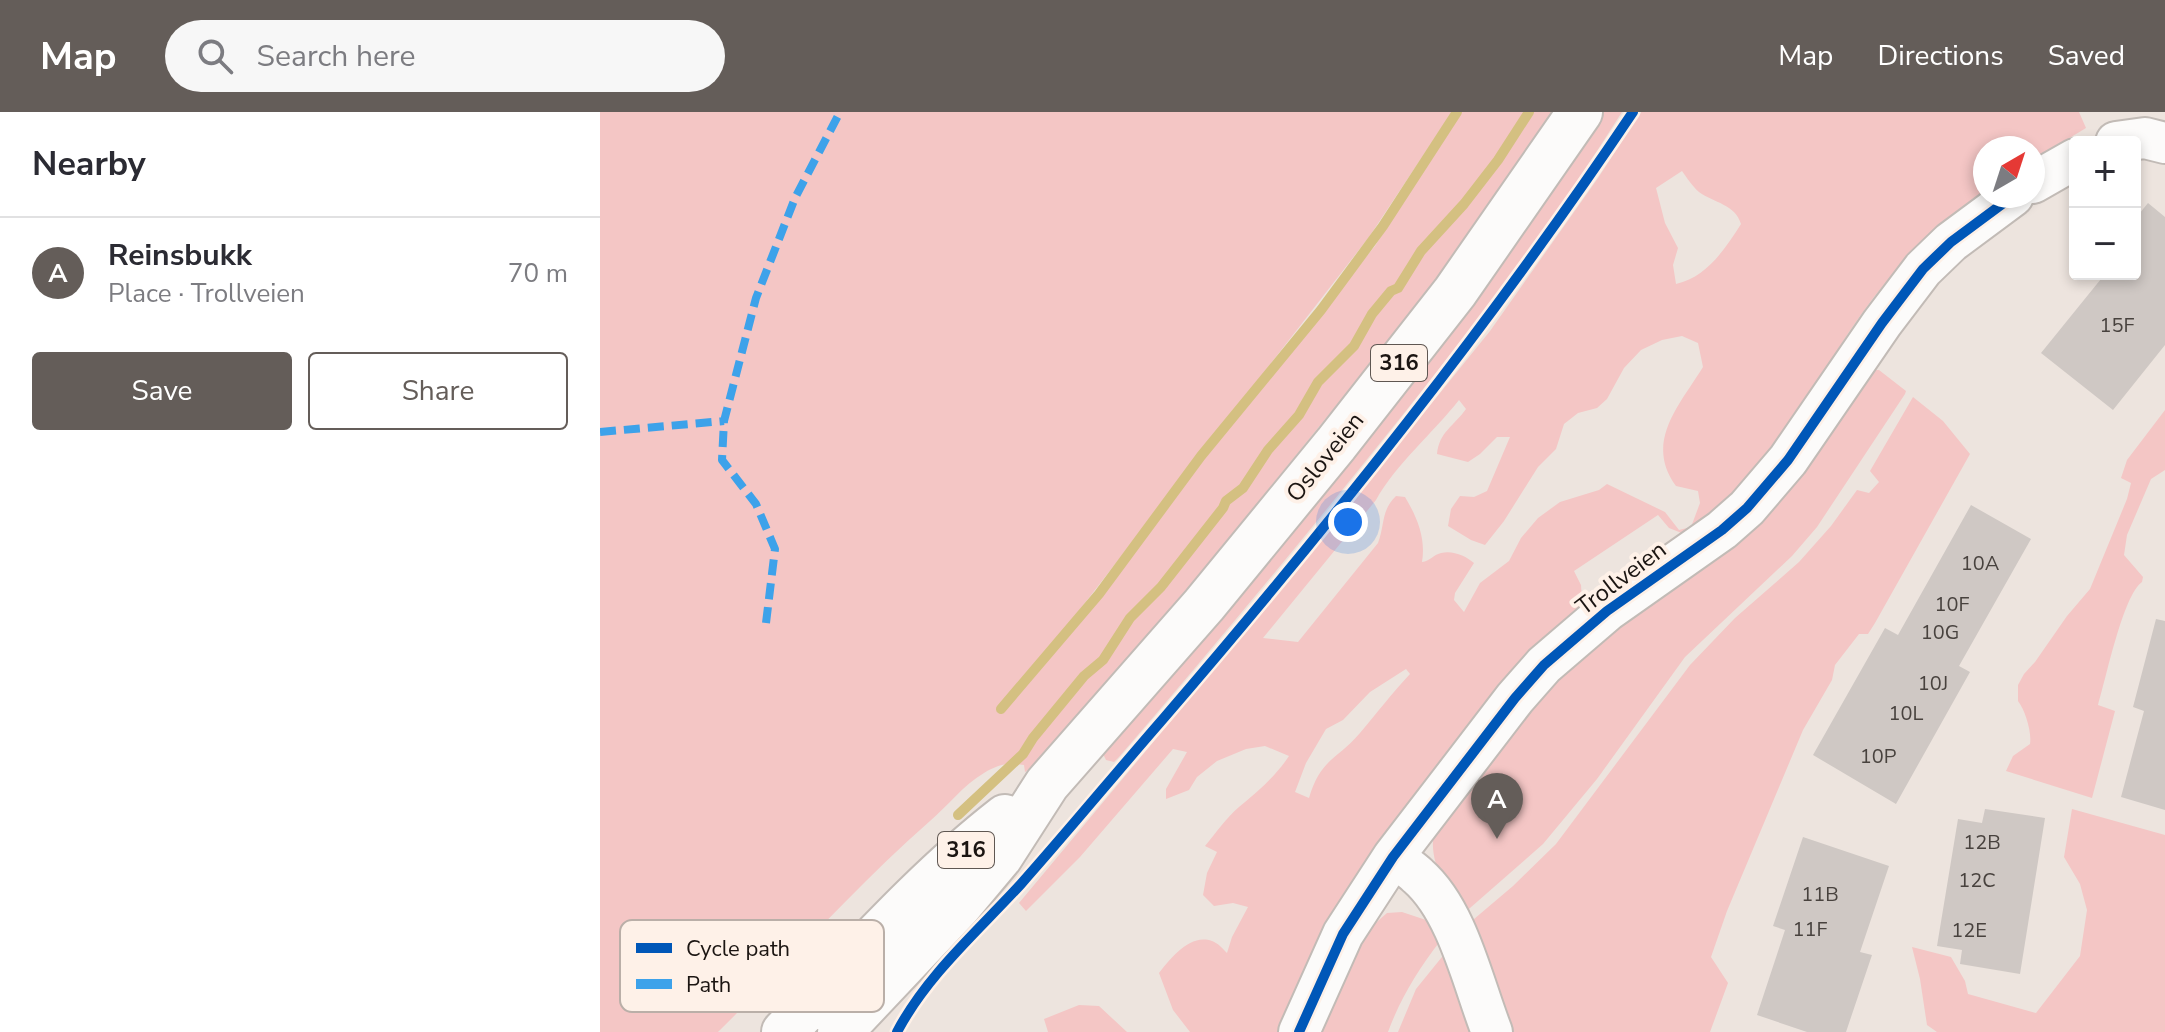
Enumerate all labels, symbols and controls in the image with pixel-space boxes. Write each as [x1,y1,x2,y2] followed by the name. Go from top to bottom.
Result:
[165,20,725,92] search box
[40,31,117,82] text: Map
[193,34,237,78] icon: search
[257,36,416,77] text: Search here
[1778,37,1833,75] text: Map
[1877,37,2004,75] text: Directions
[2048,37,2125,75] text: Saved
[1973,136,2045,208] north arrow
[2069,136,2141,280] map controls
[2069,136,2141,208] button: +
[32,141,146,187] text: Nearby
[2069,208,2141,280] button: −
[108,235,252,276] text: Reinsbukk
[48,256,68,291] text: A
[508,256,568,291] text: 70 m
[108,276,305,311] text: Place · Trollveien
[2100,312,2135,339] house number: 15F
[1371,345,1427,381] road number: 316
[32,352,292,430] button: Save
[308,352,568,430] button: Share
[1279,405,1371,509] street label: Osloveien
[1328,502,1368,542] your location
[1569,534,1673,622] street label: Trollveien
[1961,550,2000,577] house number: 10A
[1935,591,1970,618] house number: 10F
[1921,619,1959,646] house number: 10G
[1918,670,1948,697] house number: 10J
[1889,700,1924,727] house number: 10L
[1860,743,1897,770] house number: 10P
[1471,773,1523,839] pin: A
[1963,829,2001,856] house number: 12B
[938,832,994,868] road number: 316
[1958,867,1996,894] house number: 12C
[1801,881,1839,908] house number: 11B
[1793,916,1828,943] house number: 11F
[1951,917,1987,944] house number: 12E
[620,920,884,1012] legend
[686,934,790,964] text: Cycle path
[686,970,731,1000] text: Path

